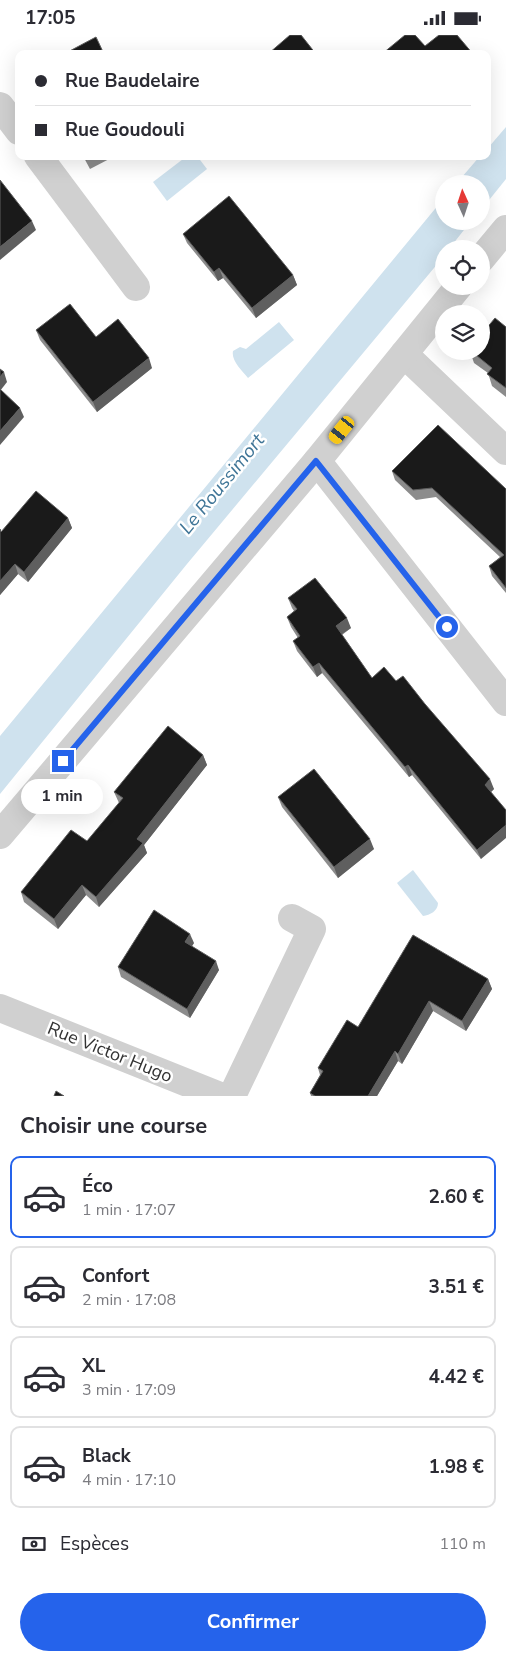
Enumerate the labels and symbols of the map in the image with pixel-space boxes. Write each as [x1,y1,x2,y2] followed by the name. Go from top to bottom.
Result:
[435,175,490,230] north arrow
[326,414,357,446] car
[173,427,271,540] water label: Le Roussimort
[436,616,458,638] route start
[52,750,74,772] route end
[22,779,104,813] callout: 1 min
[44,1016,176,1088] street label: Rue Victor Hugo

